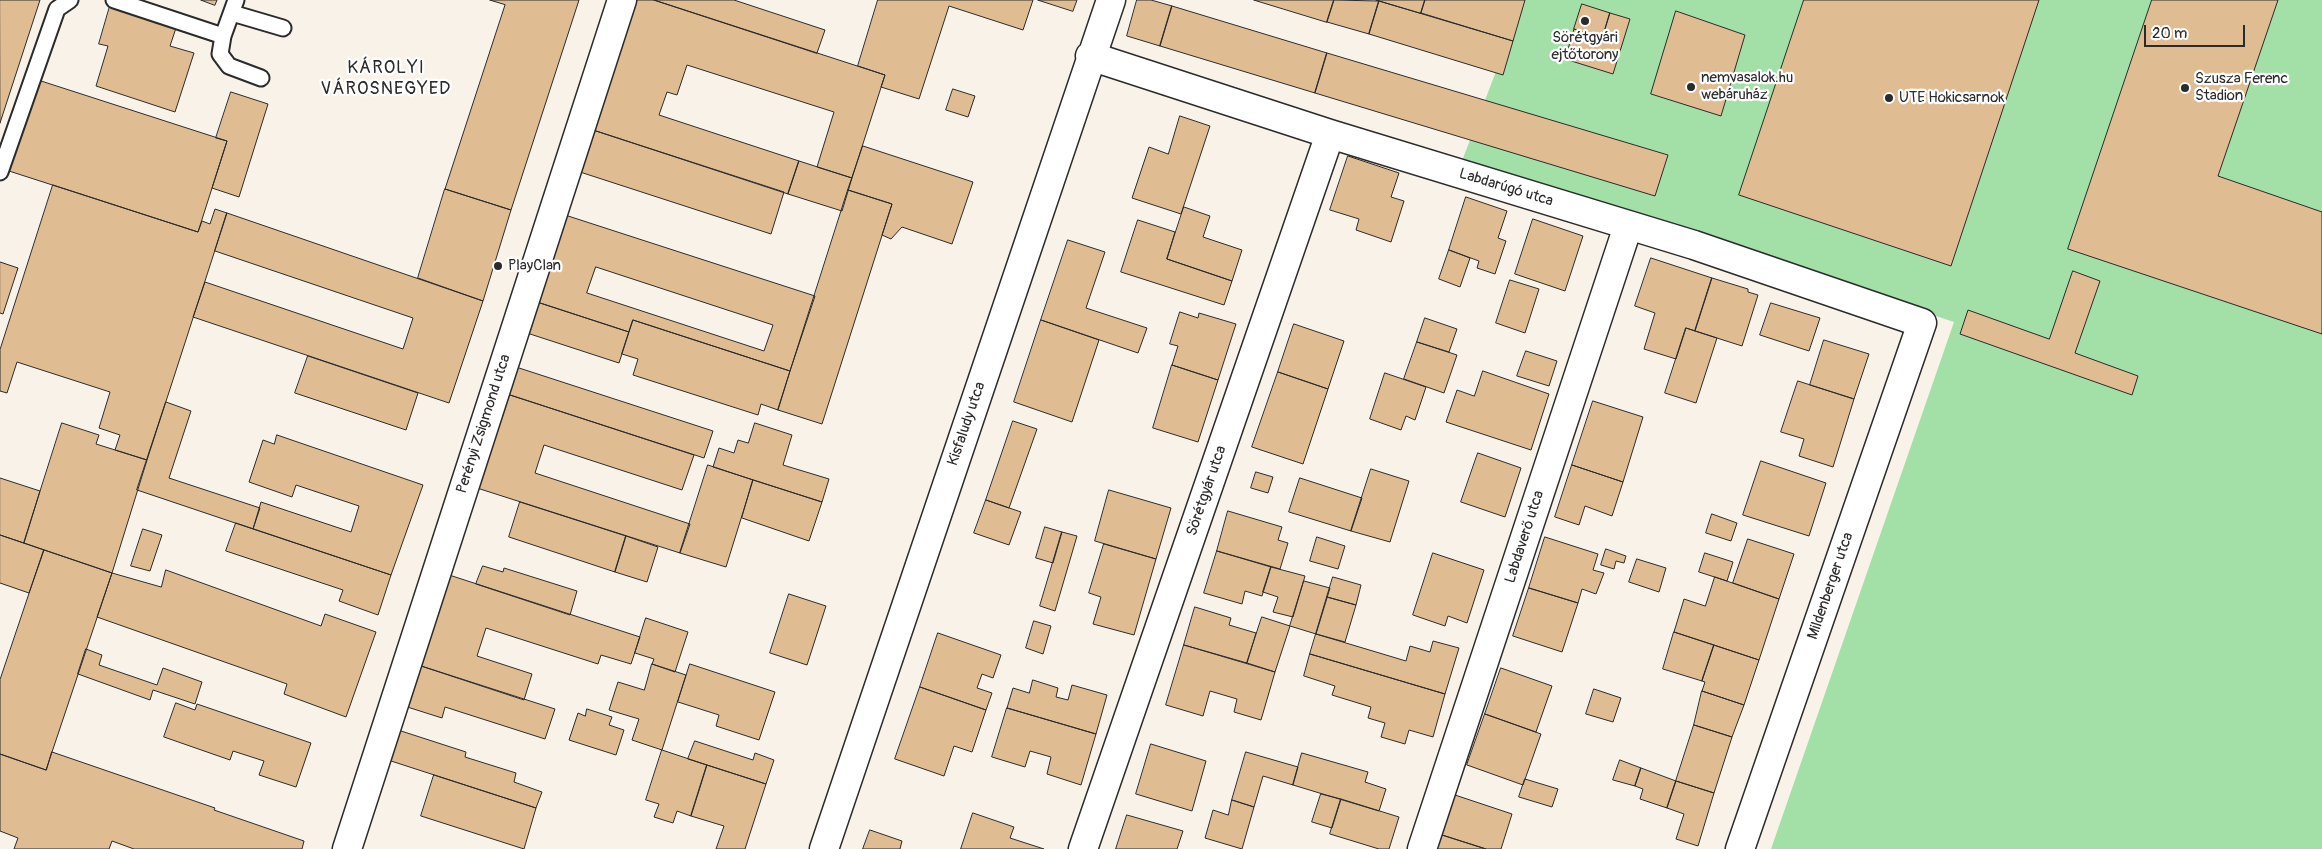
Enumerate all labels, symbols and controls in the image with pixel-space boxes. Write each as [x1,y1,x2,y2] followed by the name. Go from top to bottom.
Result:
[1579,15,1591,27] marker: Sörétgyári ejtőtorony
[2147,15,2248,47] scale bar
[2152,24,2187,43] text: 20 m
[1552,29,1618,64] place label: Sörétgyári ejtőtorony
[319,57,453,100] district label: KÁROLYI VÁROSNEGYED
[1701,69,1793,104] place label: nemvasalok.hu webáruház
[2195,70,2288,105] place label: Szusza Ferenc Stadion
[1685,81,1697,93] marker: nemvasalok.hu webáruház
[2179,82,2191,94] marker: Szusza Ferenc Stadion
[1899,89,2005,107] place label: UTE Hokicsarnok
[1883,92,1895,104] marker: UTE Hokicsarnok
[1457,165,1555,211] street label: Labdarúgó utca
[508,257,561,275] place label: PlayClan
[492,260,504,272] marker: PlayClan
[453,352,515,496] street label: Perényi Zsigmond utca
[944,380,990,468] street label: Kisfaludy utca
[1183,444,1231,538] street label: Sörétgyár utca
[1502,488,1548,586] street label: Labdaverő utca
[1804,530,1858,642] street label: Mildenberger utca

